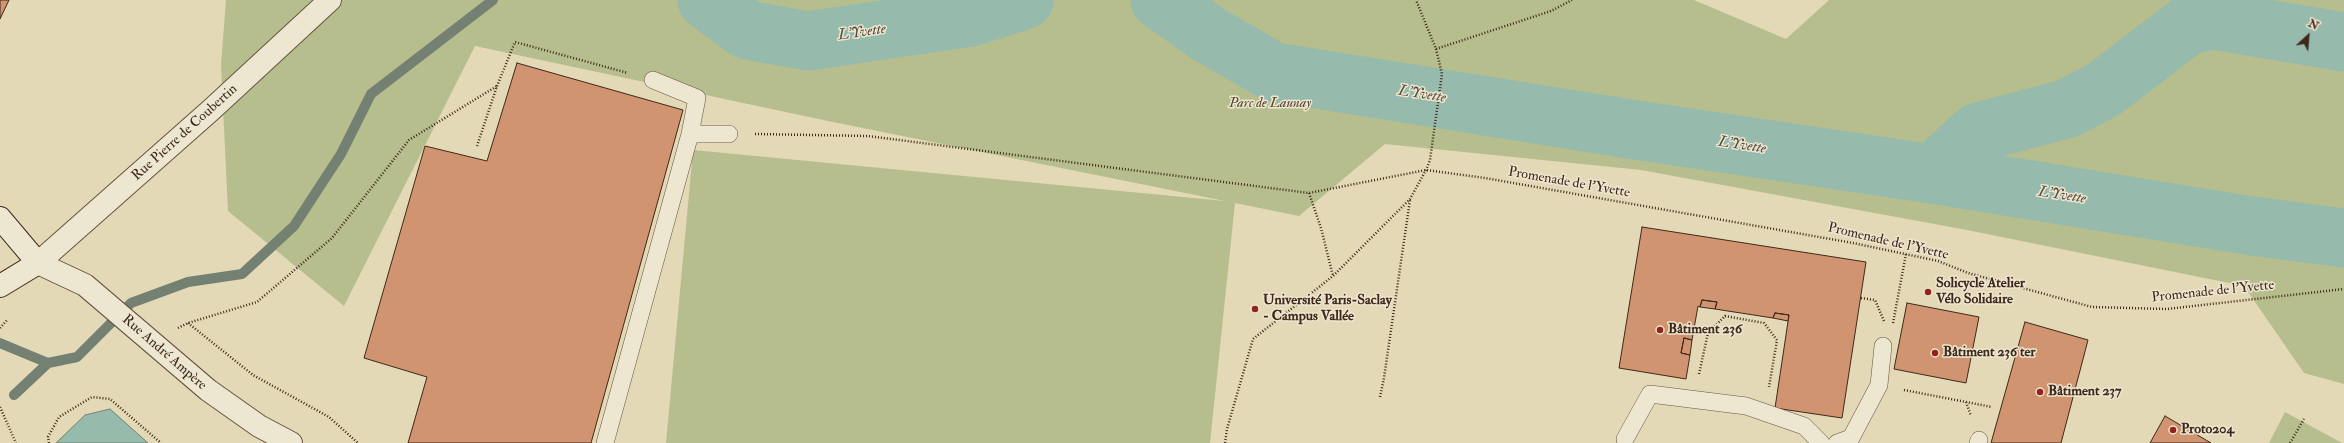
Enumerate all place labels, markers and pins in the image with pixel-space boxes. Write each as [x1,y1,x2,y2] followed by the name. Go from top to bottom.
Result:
[1936,276,2025,308] place label: Solicycle Atelier Vélo Solidaire
[1923,287,1933,297] marker: Solicycle Atelier Vélo Solidaire
[1263,293,1392,326] place label: Université Paris-Saclay - Campus Vallée
[1250,304,1260,314] marker: Université Paris-Saclay - Campus Vallée
[1668,322,1742,338] place label: Bâtiment 236
[1655,325,1665,335] marker: Bâtiment 236
[1943,345,2036,361] place label: Bâtiment 236 ter
[1930,348,1940,358] marker: Bâtiment 236 ter
[2048,384,2121,400] place label: Bâtiment 237
[2035,387,2045,397] marker: Bâtiment 237
[2181,422,2234,438] place label: Proto204
[2168,425,2178,435] marker: Proto204

